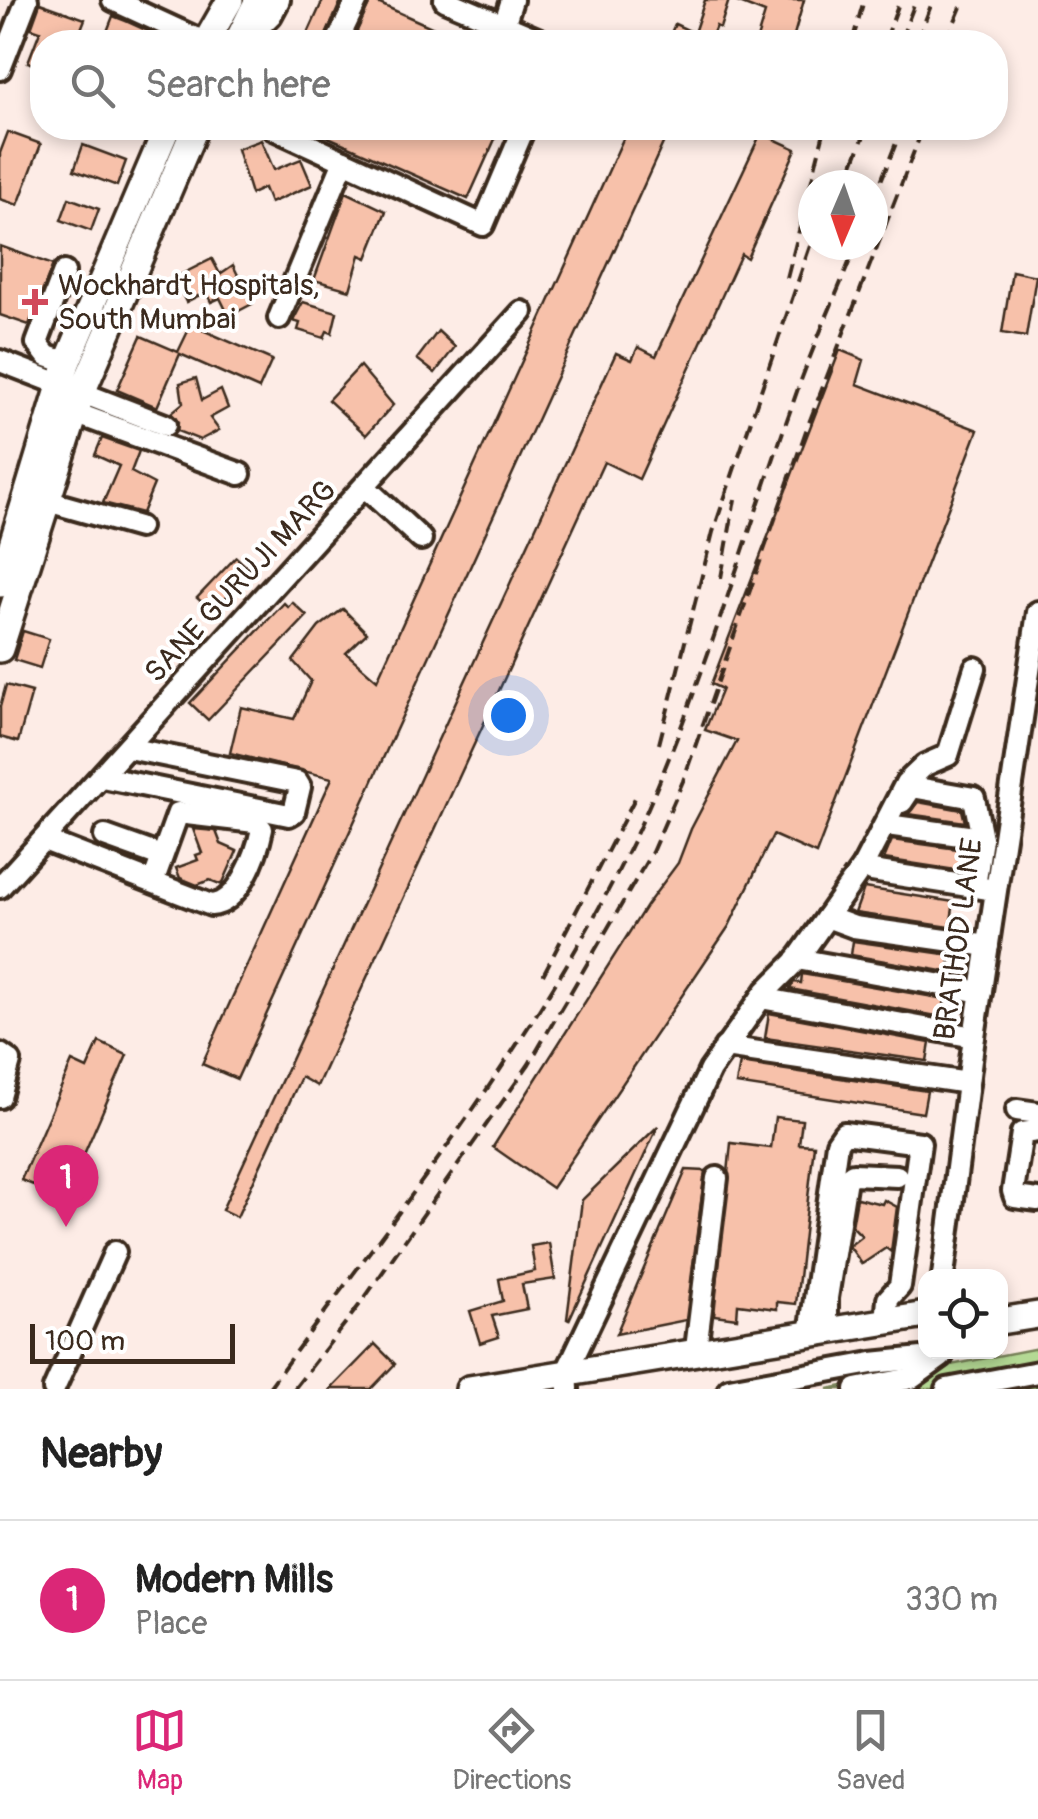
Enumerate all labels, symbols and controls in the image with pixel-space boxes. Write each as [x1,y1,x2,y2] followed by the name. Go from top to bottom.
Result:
[30,30,1008,140] search box
[65,58,120,113] icon: search
[145,61,331,109] text: Search here
[798,170,888,260] north arrow
[58,267,320,338] place label: Wockhardt Hospitals, South Mumbai
[22,289,48,315] marker: Wockhardt Hospitals, South Mumbai
[137,472,344,690] street label: SANE GURUJI MARG
[483,690,534,741] your location
[926,836,991,1043] street label: BRATHOD LANE
[34,1144,98,1227] pin: 1
[918,1269,1008,1359] map controls
[918,1269,1008,1359] button: locate
[30,1319,235,1364] scale bar
[45,1324,125,1359] text: 100 m
[40,1428,162,1480] text: Nearby
[135,1556,333,1604] text: Modern Mills
[66,1580,79,1620] text: 1
[905,1580,998,1620] text: 330 m
[135,1604,207,1644] text: Place
[132,1703,187,1798] tab: Map
[452,1703,571,1798] tab: Directions
[836,1703,906,1798] tab: Saved

